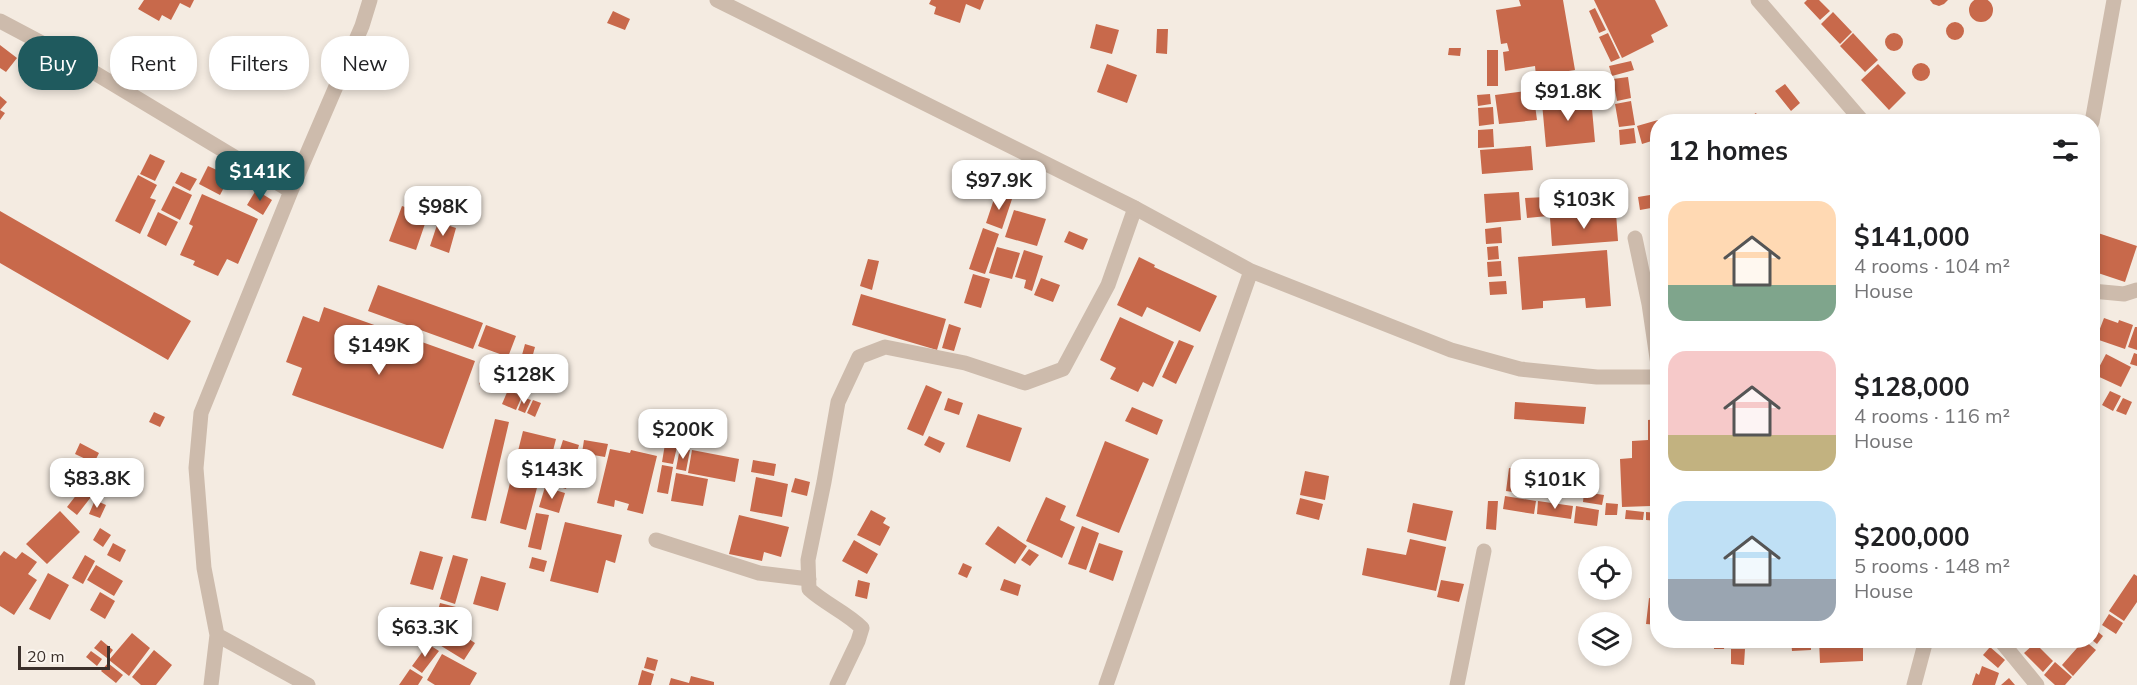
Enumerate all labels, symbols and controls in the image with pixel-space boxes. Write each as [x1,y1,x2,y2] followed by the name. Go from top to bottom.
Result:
[18,36,98,90] chip: Buy
[110,36,197,90] chip: Rent
[209,36,309,90] chip: Filters
[321,36,409,90] chip: New
[1519,71,1617,122] pin: $91.8K
[1535,78,1601,103] text: $91.8K
[1668,134,1788,167] text: 12 homes
[2049,134,2082,167] icon: filters
[218,151,302,202] pin: $141K
[229,158,291,183] text: $141K
[950,160,1048,211] pin: $97.9K
[966,167,1032,192] text: $97.9K
[1542,179,1626,230] pin: $103K
[407,186,479,237] pin: $98K
[1553,186,1615,211] text: $103K
[418,193,468,218] text: $98K
[1854,220,1970,253] text: $141,000
[1716,225,1788,297] icon: home
[1854,253,2010,278] text: 4 rooms · 104 m²
[1854,278,1913,303] text: House
[337,325,421,376] pin: $149K
[348,332,410,357] text: $149K
[482,354,566,405] pin: $128K
[493,361,555,386] text: $128K
[1854,370,1970,403] text: $128,000
[1716,375,1788,447] icon: home
[1854,403,2010,428] text: 4 rooms · 116 m²
[641,409,725,460] pin: $200K
[652,416,714,441] text: $200K
[1854,428,1913,453] text: House
[510,449,594,500] pin: $143K
[521,456,583,481] text: $143K
[48,458,146,509] pin: $83.8K
[1513,459,1597,510] pin: $101K
[64,465,130,490] text: $83.8K
[1524,466,1586,491] text: $101K
[1854,520,1970,553] text: $200,000
[1716,525,1788,597] icon: home
[1578,546,1632,666] map controls
[1578,546,1632,600] button: locate
[1854,553,2010,578] text: 5 rooms · 148 m²
[1854,578,1913,603] text: House
[376,607,474,658] pin: $63.3K
[1578,612,1632,666] button: layers
[392,614,458,639] text: $63.3K
[18,643,110,670] scale bar
[27,646,64,666] text: 20 m

